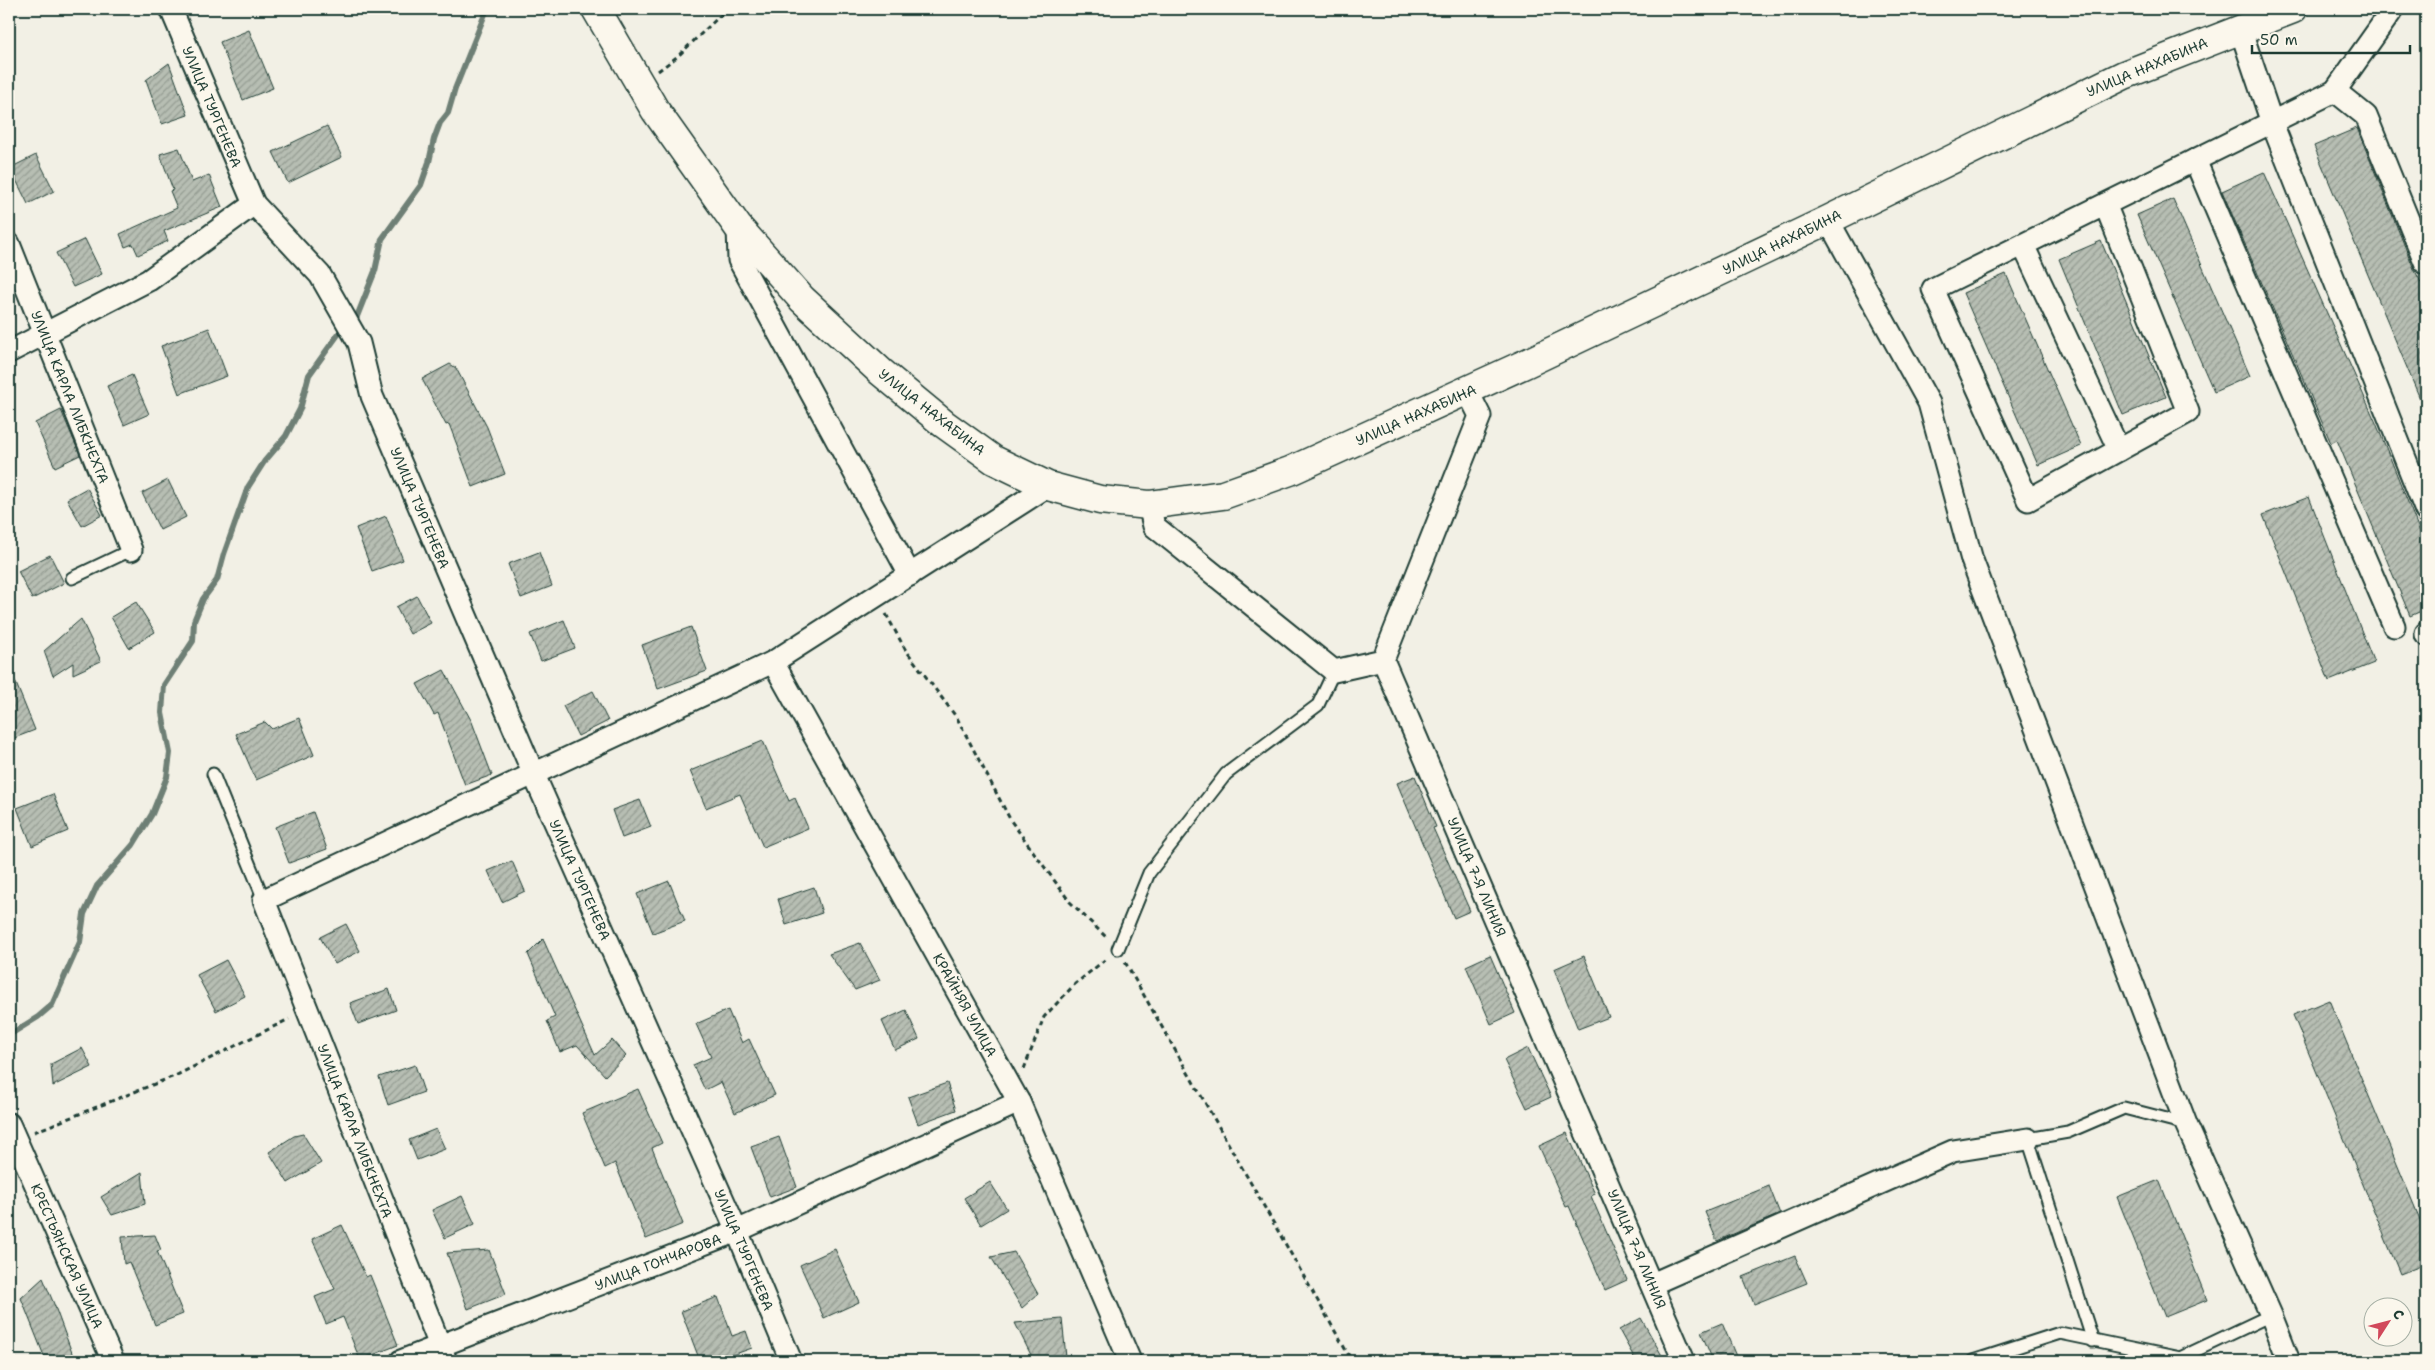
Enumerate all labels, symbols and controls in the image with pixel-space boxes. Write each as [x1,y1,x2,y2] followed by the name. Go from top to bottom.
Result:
[2252,22,2410,54] scale bar
[2260,30,2298,50] text: 50 m
[2084,33,2210,101] street label: УЛИЦА НАХАБИНА
[178,44,246,170] street label: УЛИЦА ТУРГЕНЕВА
[1720,205,1844,279] street label: УЛИЦА НАХАБИНА
[27,308,113,486] street label: УЛИЦА КАРЛА ЛИБКНЕХТА
[875,365,989,459] street label: УЛИЦА НАХАБИНА
[1353,380,1479,450] street label: УЛИЦА НАХАБИНА
[386,445,454,571] street label: УЛИЦА ТУРГЕНЕВА
[1444,814,1510,940] street label: УЛИЦА 7-Я ЛИНИЯ
[545,817,615,943] street label: УЛИЦА ТУРГЕНЕВА
[929,950,1001,1060] street label: КРАЙНЯЯ УЛИЦА
[313,1041,397,1221] street label: УЛИЦА КАРЛА ЛИБКНЕХТА
[27,1181,107,1331] street label: КРЕСТЬЯНСКАЯ УЛИЦА
[1604,1186,1670,1312] street label: УЛИЦА 7-Я ЛИНИЯ
[710,1187,778,1313] street label: УЛИЦА ТУРГЕНЕВА
[592,1230,724,1294] street label: УЛИЦА ГОНЧАРОВА
[2362,1298,2412,1348] north arrow
[2389,1306,2408,1323] text: С

